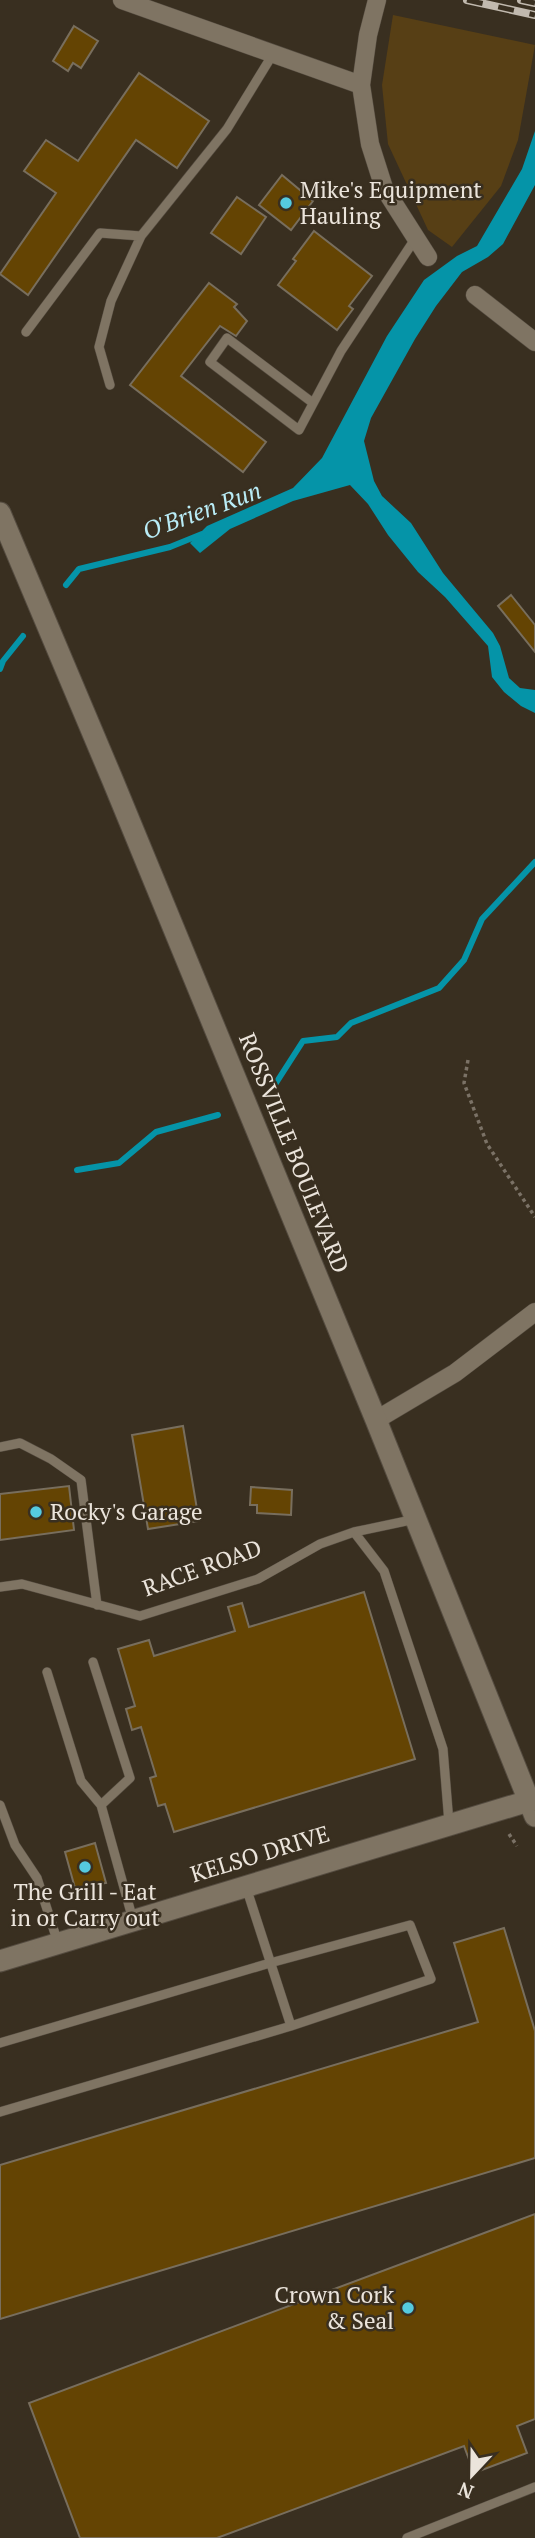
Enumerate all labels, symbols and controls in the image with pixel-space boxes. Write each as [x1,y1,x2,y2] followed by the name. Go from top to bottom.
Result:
[300,174,482,231] place label: Mike's Equipment Hauling
[278,195,294,211] marker: Mike's Equipment Hauling
[138,474,265,546] water label: O'Brien Run
[232,1028,357,1277] street label: ROSSVILLE BOULEVARD
[50,1496,203,1527] place label: Rocky's Garage
[28,1504,44,1520] marker: Rocky's Garage
[138,1532,266,1603] street label: RACE ROAD
[186,1818,333,1889] street label: KELSO DRIVE
[77,1859,93,1875] marker: The Grill - Eat in or Carry out
[10,1876,160,1933] place label: The Grill - Eat in or Carry out
[274,2279,394,2336] place label: Crown Cork & Seal
[400,2300,416,2316] marker: Crown Cork & Seal
[437,2440,507,2510] north arrow
[454,2477,477,2506] text: N

